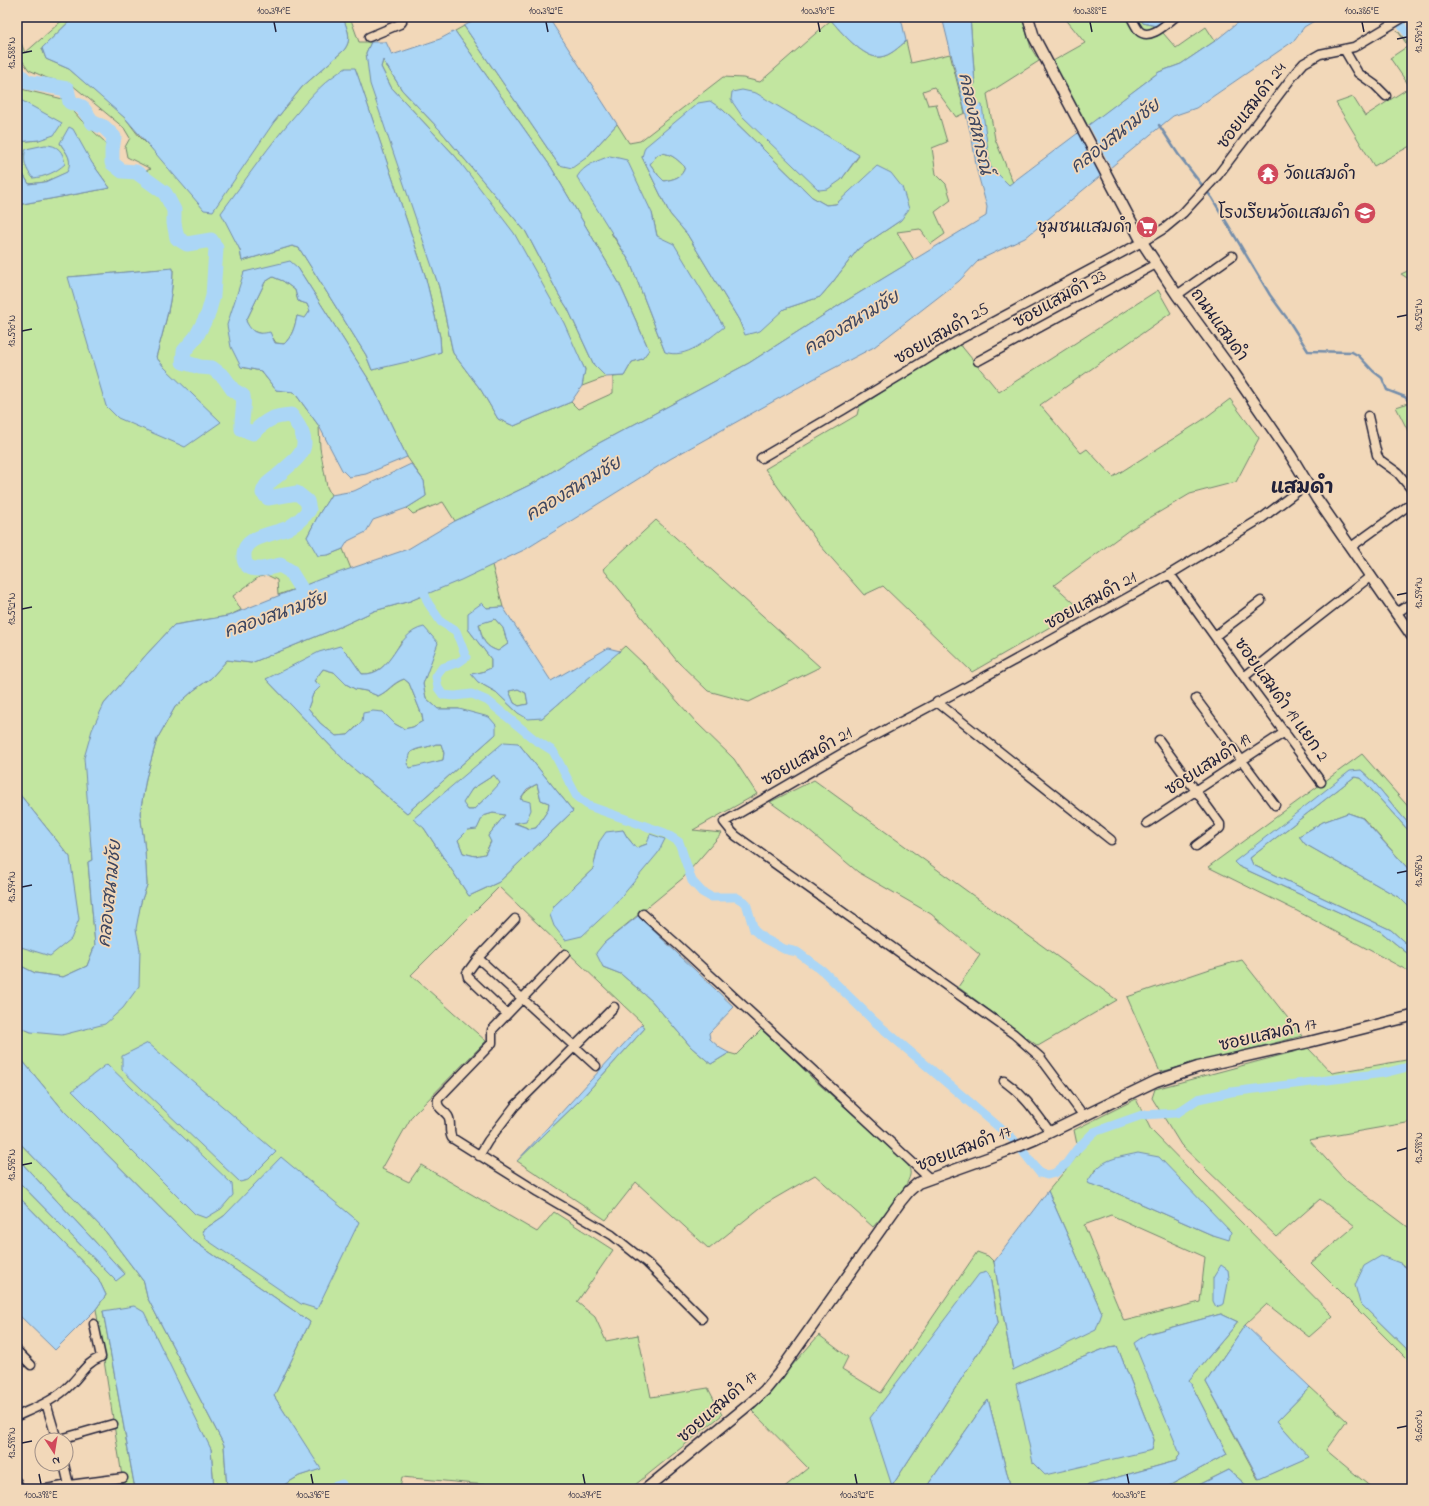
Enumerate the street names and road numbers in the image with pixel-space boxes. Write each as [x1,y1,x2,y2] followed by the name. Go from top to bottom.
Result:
[1211,57,1293,155] street label: ซอยแสมดำ 24
[1009,263,1111,335] street label: ซอยแสมดำ 23
[1184,283,1254,367] street label: ถนนแสมดำ
[890,297,994,371] street label: ซอยแสมดำ 25
[1041,565,1142,636] street label: ซอยแสมดำ 21
[1227,633,1335,767] street label: ซอยแสมดำ 19 แยก 2
[757,721,858,793] street label: ซอยแสมดำ 21
[1160,728,1256,802] street label: ซอยแสมดำ 19
[1217,1012,1319,1058] street label: ซอยแสมดำ 17
[913,1119,1015,1179] street label: ซอยแสมดำ 17
[672,1365,764,1449] street label: ซอยแสมดำ 17

